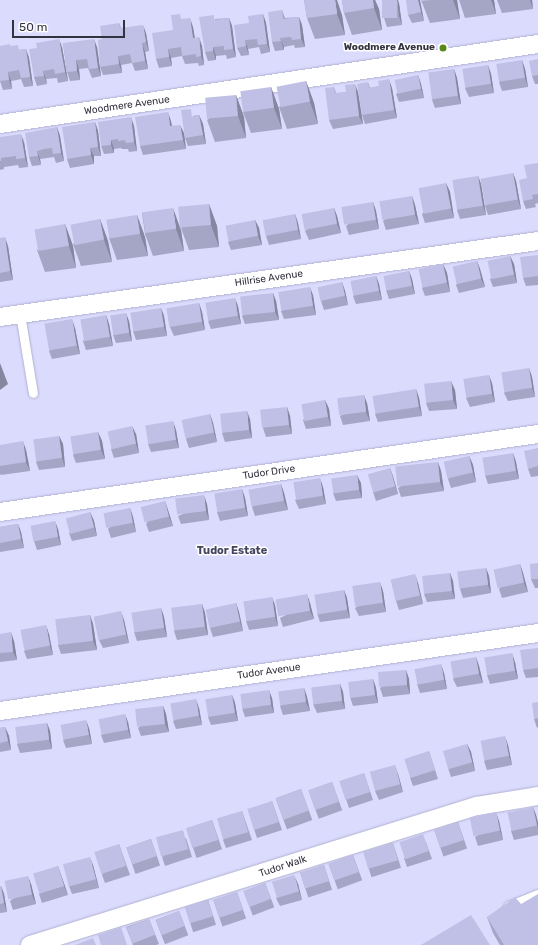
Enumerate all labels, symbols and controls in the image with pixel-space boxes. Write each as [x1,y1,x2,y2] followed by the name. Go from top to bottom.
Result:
[14,12,127,38] scale bar
[19,20,47,34] text: 50 m
[343,42,435,54] place label: Woodmere Avenue
[438,43,448,53] marker: Woodmere Avenue
[83,94,171,118] street label: Woodmere Avenue
[234,268,304,290] street label: Hillrise Avenue
[242,463,296,483] street label: Tudor Drive
[197,544,267,558] district label: Tudor Estate
[236,662,302,682] street label: Tudor Avenue
[257,854,309,880] street label: Tudor Walk

